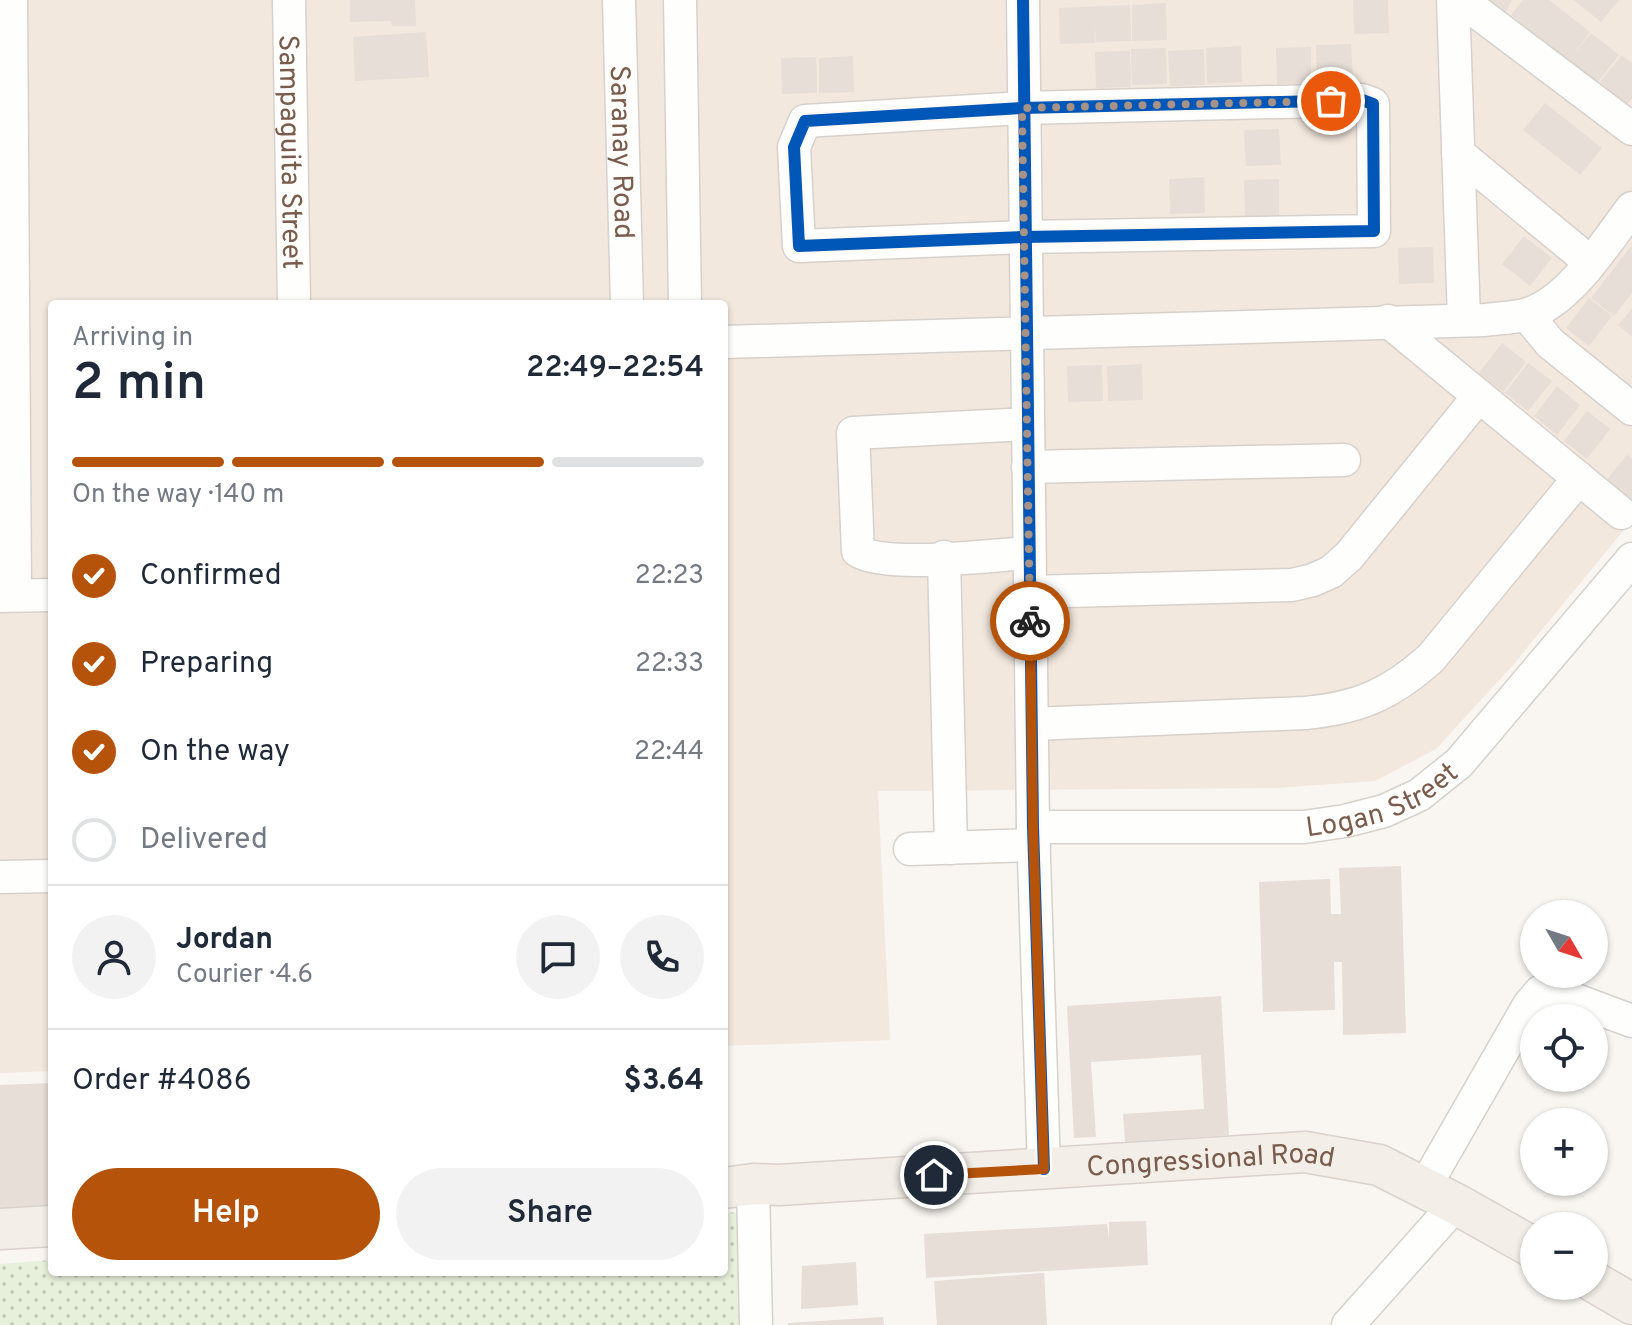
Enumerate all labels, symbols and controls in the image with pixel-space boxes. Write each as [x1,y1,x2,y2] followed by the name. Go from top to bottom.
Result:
[269,34,308,270] street label: Sampaguita Street
[600,64,640,240] street label: Saranay Road
[1297,67,1365,135] pin
[1309,79,1353,123] icon: bag
[72,322,193,355] text: Arriving in
[526,350,704,387] text: 22:49–22:54
[72,352,206,418] text: 2 min
[72,479,284,512] text: On the way · 140 m
[72,554,116,598] icon: check
[140,558,282,595] text: Confirmed
[635,560,704,593] text: 22:23
[990,581,1070,661] courier
[1008,599,1052,643] icon: bike
[72,642,116,686] icon: check
[140,646,273,683] text: Preparing
[635,648,704,681] text: 22:33
[72,730,116,774] icon: check
[140,734,290,771] text: On the way
[634,736,704,769] text: 22:44
[1304,756,1466,848] street label: Logan Street
[140,822,268,859] text: Delivered
[1520,900,1608,988] north arrow
[1520,900,1608,1300] map controls
[72,915,156,999] button: person
[516,915,600,999] button: chat
[620,915,704,999] button: phone
[176,922,273,959] text: Jordan
[176,959,313,992] text: Courier · 4.6
[1520,1004,1608,1092] button: locate
[72,1063,252,1100] text: Order #4086
[624,1063,704,1100] text: $3.64
[1520,1108,1608,1196] button: +
[1086,1137,1337,1187] street label: Congressional Road
[900,1141,968,1209] pin
[912,1153,956,1197] icon: home
[72,1168,380,1260] button: Help
[396,1168,704,1260] button: Share
[1520,1212,1608,1300] button: −

